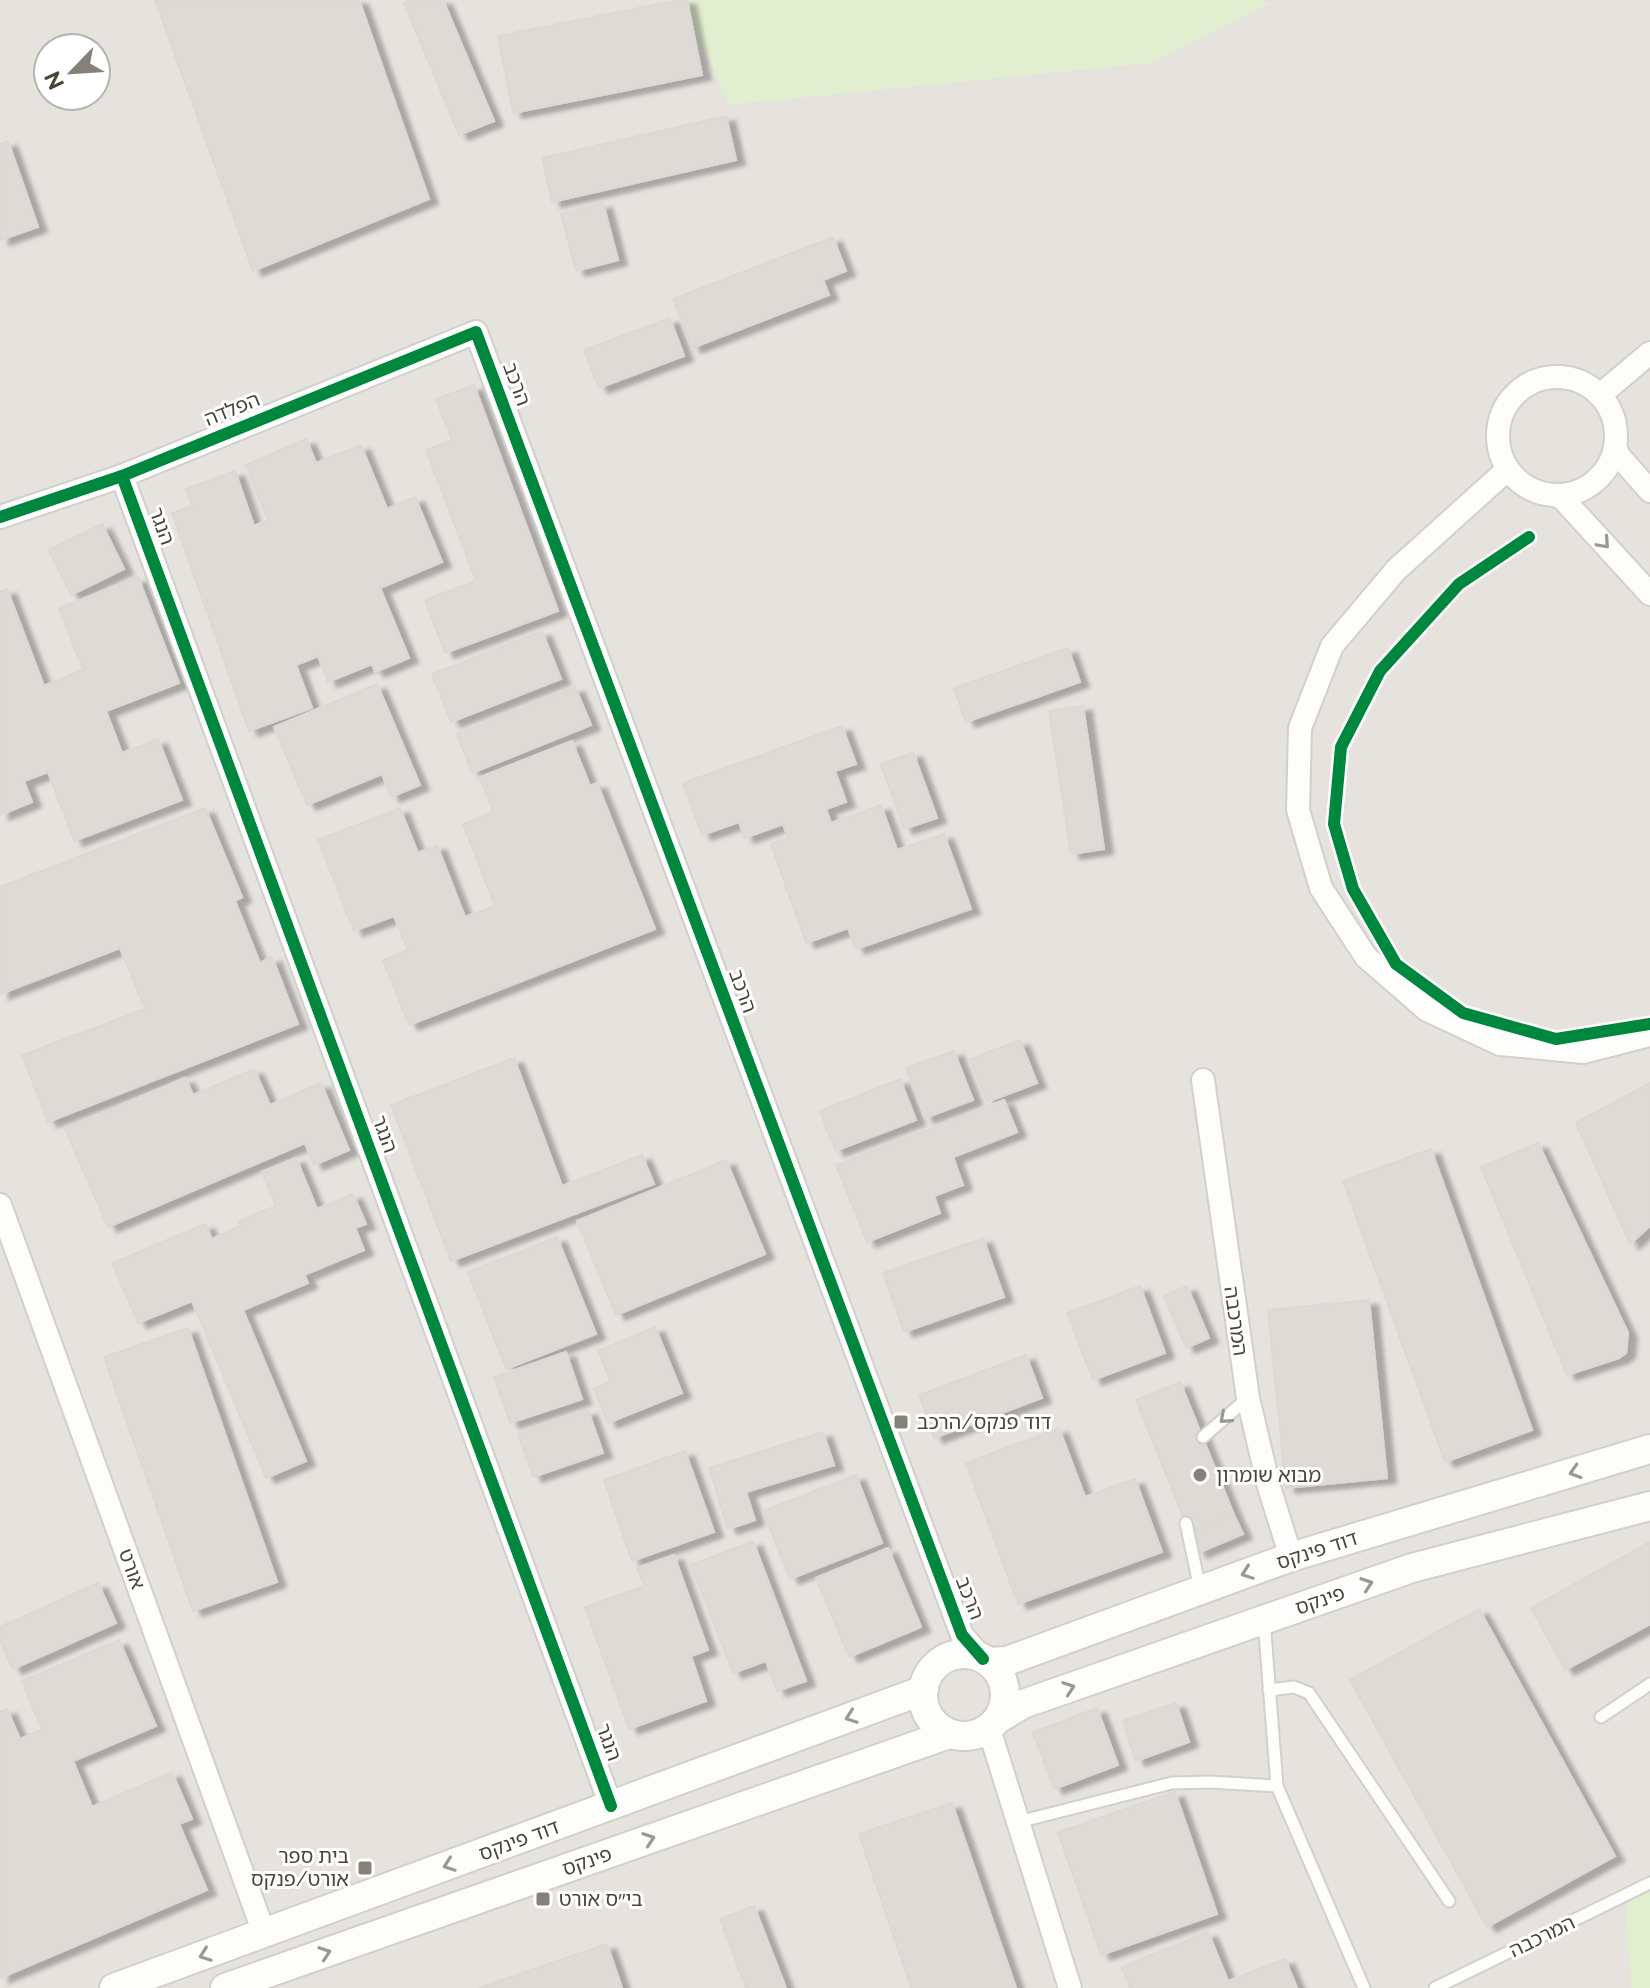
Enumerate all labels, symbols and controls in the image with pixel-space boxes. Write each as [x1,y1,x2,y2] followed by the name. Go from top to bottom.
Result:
[32,32,112,112] north arrow
[39,67,69,94] text: N
[498,359,536,409] street label: הרכב
[201,387,263,431] street label: הפלדה
[144,504,180,548] street label: הנגר
[1594,534,1608,549] one-way arrow
[724,966,762,1016] street label: הרכב
[367,1112,403,1156] street label: הנגר
[1219,1285,1253,1357] street label: המרכבה
[1220,1408,1235,1423] one-way arrow
[917,1410,1051,1434] place label: דוד פנקס/הרכב
[892,1413,910,1431] marker: דוד פנקס/הרכב
[1216,1463,1321,1487] place label: מבוא שומרון
[1569,1463,1583,1479] one-way arrow
[1191,1466,1209,1484] marker: מבוא שומרון
[1273,1526,1361,1574] street label: דוד פינקס
[114,1546,150,1592] street label: אורט
[1241,1564,1255,1580] one-way arrow
[951,1573,989,1623] street label: הרכב
[1359,1577,1373,1593] one-way arrow
[1292,1580,1348,1620] street label: פינקס
[1061,1681,1075,1698] one-way arrow
[845,1708,859,1724] one-way arrow
[591,1720,627,1764] street label: הנגר
[476,1814,563,1866] street label: דוד פינקס
[642,1832,656,1849] one-way arrow
[559,1841,615,1881] street label: פינקס
[251,1844,349,1891] place label: בית ספר אורט/פנקס
[443,1856,457,1872] one-way arrow
[356,1859,374,1877] marker: בית ספר אורט/פנקס
[559,1887,643,1911] place label: בי״ס אורט
[534,1890,552,1908] marker: בי״ס אורט
[1505,1910,1579,1962] street label: המרכבה
[199,1945,213,1962] one-way arrow
[317,1946,331,1962] one-way arrow

